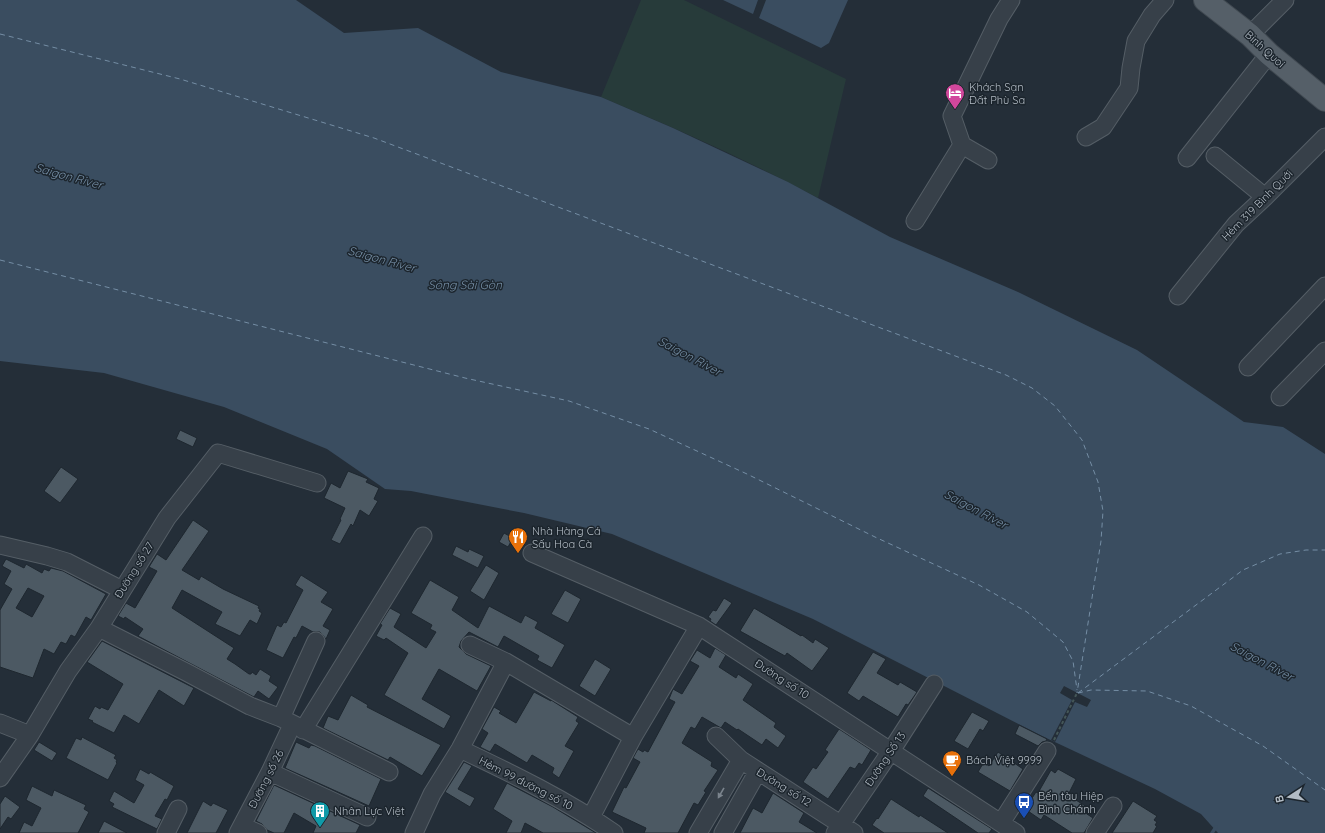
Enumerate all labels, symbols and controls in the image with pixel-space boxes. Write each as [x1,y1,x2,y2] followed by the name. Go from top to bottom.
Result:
[1242,27,1288,71] street label: Binh Quoi
[969,80,1025,107] place label: Khách Sạn Đất Phù Sa
[944,82,966,110] hotel icon: Khách Sạn Đất Phù Sa
[33,160,106,193] water label: Saigon River
[1218,166,1296,244] street label: Hẻm 319 Bình Quới
[346,243,419,276] water label: Saigon River
[428,277,503,292] water label: Sông Sài Gòn
[656,333,725,380] water label: Saigon River
[942,486,1011,533] water label: Saigon River
[532,524,601,551] place label: Nhà Hàng Cá Sấu Hoa Cà
[507,526,529,554] restaurant icon: Nhà Hàng Cá Sấu Hoa Cà
[111,539,157,601] street label: Đường số 27
[1228,638,1297,685] water label: Saigon River
[752,656,812,702] street label: Đường số 10
[862,729,908,789] street label: Đường Số 13
[245,747,287,811] street label: Đường số 26
[941,749,963,777] cafe icon: Bách Việt 9999
[477,753,575,813] street label: Hẻm 99 đường số 10
[966,753,1042,767] place label: Bách Việt 9999
[754,765,814,809] street label: Đường số 12
[1269,777,1309,817] north arrow
[718,787,725,799] one-way arrow
[1038,789,1104,816] place label: Bến tàu Hiệp Bình Chánh
[1013,791,1035,819] bus stop icon: Bến tàu Hiệp Bình Chánh
[1272,794,1287,804] text: B
[309,800,331,828] building icon: Nhân Lực Việt
[334,804,405,818] place label: Nhân Lực Việt

